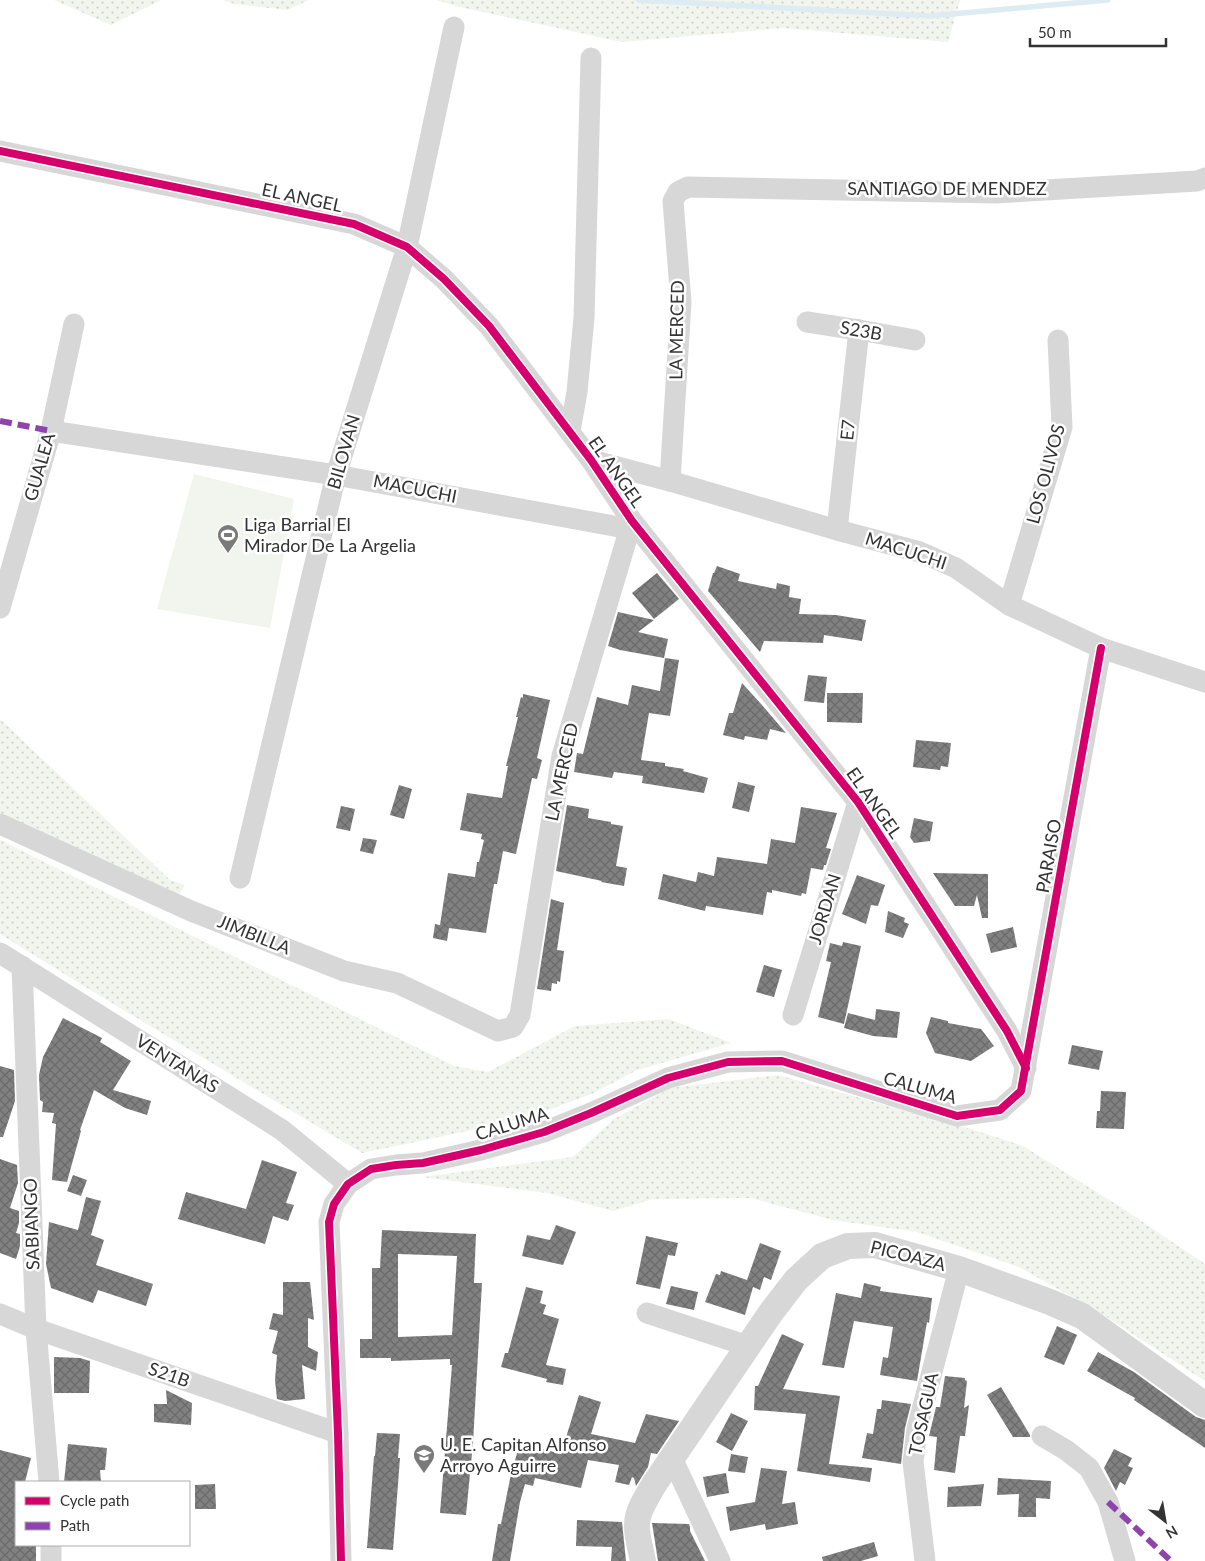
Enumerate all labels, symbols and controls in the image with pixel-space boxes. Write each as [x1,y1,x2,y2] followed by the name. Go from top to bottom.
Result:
[1030,15,1166,47] scale bar
[1038,23,1072,41] text: 50 m
[847,177,1047,199] street label: SANTIAGO DE MENDEZ
[260,178,345,216] street label: EL ANGEL
[664,280,688,380] street label: LA MERCED
[838,316,884,345] street label: S23B
[322,412,364,492] street label: BILOVAN
[835,418,859,441] street label: E7
[1021,422,1069,526] street label: LOS OLIVOS
[19,429,59,503] street label: GUALEA
[584,432,649,511] street label: EL ANGEL
[372,469,459,507] street label: MACUCHI
[244,513,416,556] place label: Liga Barrial El Mirador De La Argelia
[216,523,240,554] sports icon: Liga Barrial El Mirador De La Argelia
[863,527,950,574] street label: MACUCHI
[540,721,582,823] street label: LA MERCED
[842,763,907,842] street label: EL ANGEL
[1031,817,1065,895] street label: PARAISO
[803,871,845,947] street label: JORDAN
[215,910,295,959] street label: JIMBILLA
[132,1029,223,1097] street label: VENTANAS
[881,1066,960,1108] street label: CALUMA
[473,1101,552,1145] street label: CALUMA
[18,1178,44,1270] street label: SABIANGO
[868,1235,949,1275] street label: PICOAZA
[146,1357,193,1391] street label: S21B
[904,1370,943,1457] street label: TOSAGUA
[440,1433,606,1476] place label: U. E. Capitan Alfonso Arroyo Aguirre
[412,1443,436,1474] school or university icon: U. E. Capitan Alfonso Arroyo Aguirre
[15,1481,190,1546] legend
[60,1491,129,1509] text: Cycle path
[1140,1496,1190,1546] north arrow
[60,1516,90,1534] text: Path
[1163,1523,1181,1543] text: N

